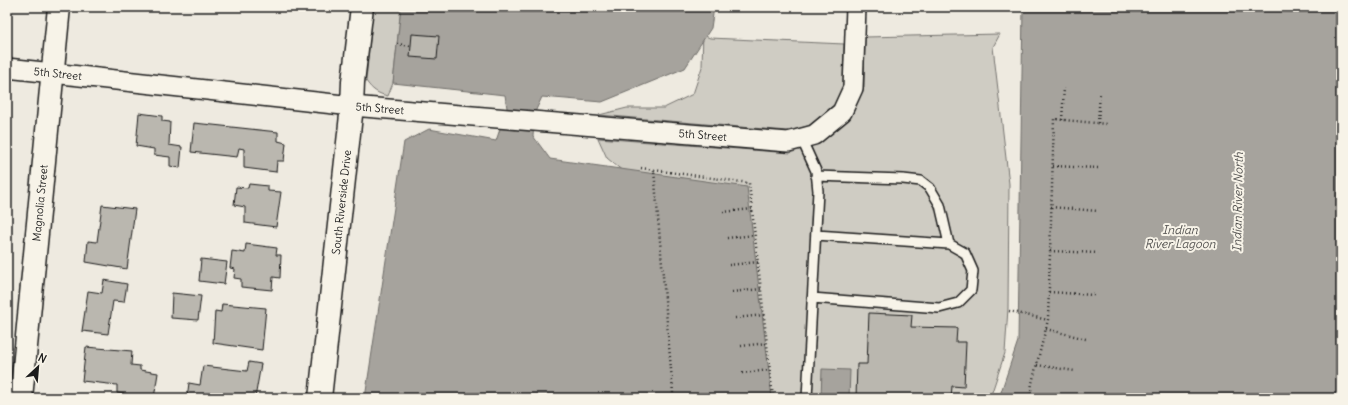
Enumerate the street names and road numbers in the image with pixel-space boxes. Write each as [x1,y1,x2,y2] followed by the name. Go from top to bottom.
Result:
[33,64,83,83] street label: 5th Street
[355,99,405,117] street label: 5th Street
[678,126,728,144] street label: 5th Street
[329,149,354,255] street label: South Riverside Drive
[29,164,51,242] street label: Magnolia Street

